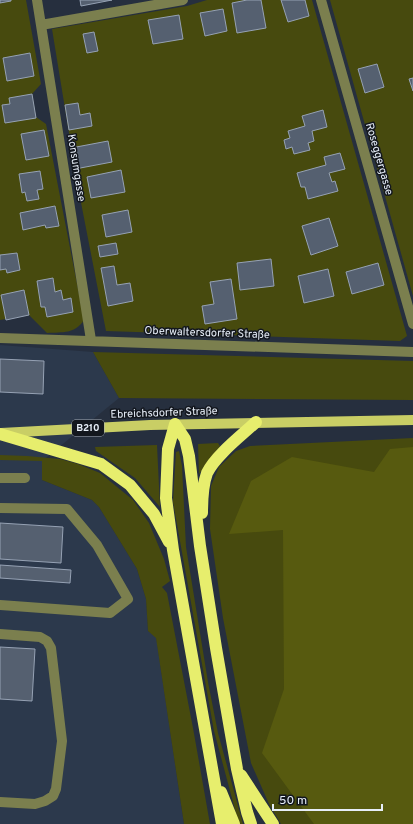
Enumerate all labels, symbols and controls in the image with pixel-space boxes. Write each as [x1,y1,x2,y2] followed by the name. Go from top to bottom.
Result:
[362,121,396,197] street label: Roseggergasse
[64,133,88,203] street label: Konsumgasse
[144,324,270,342] street label: Oberwaltersdorfer Straße
[110,404,218,422] street label: Ebreichsdorfer Straße
[72,420,104,436] road number: B210
[273,786,382,812] scale bar
[279,793,307,809] text: 50 m

